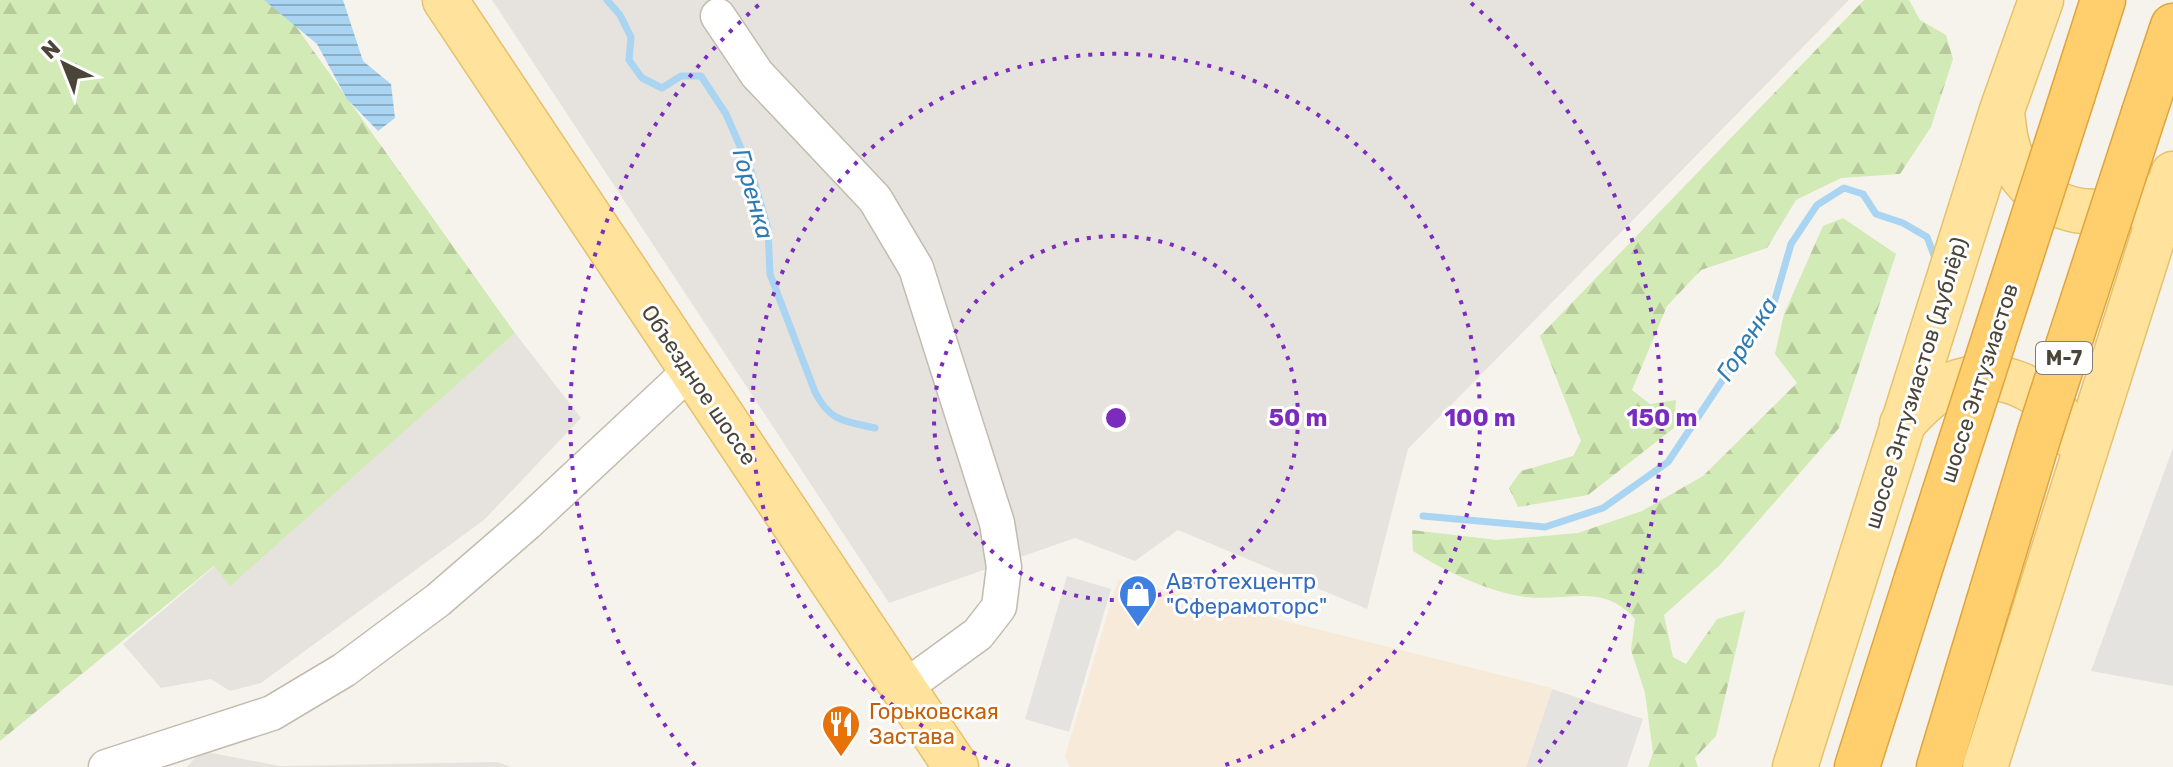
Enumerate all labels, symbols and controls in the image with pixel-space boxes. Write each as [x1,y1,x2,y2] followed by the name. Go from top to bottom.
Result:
[24,24,104,104] north arrow
[36,34,66,65] text: N
[727,146,779,242] water label: Горенка
[1859,234,1973,532] street label: шоссе Энтузиастов (дублёр)
[1934,280,2024,486] street label: шоссе Энтузиастов
[1711,292,1783,386] water label: Горенка
[635,300,763,470] street label: Объездное шоссе
[2036,342,2092,374] road number: М-7
[1102,404,1130,432] centre of rings
[1269,404,1327,432] text: 50 m
[1444,404,1516,432] text: 100 m
[1627,404,1697,432] text: 150 m
[1166,568,1327,620] place label: Автотехцентр "Сферамоторс"
[1117,573,1159,628] shop icon: Автотехцентр "Сферамоторс"
[869,698,999,750] place label: Горьковская Застава
[820,703,862,758] restaurant icon: Горьковская Застава

